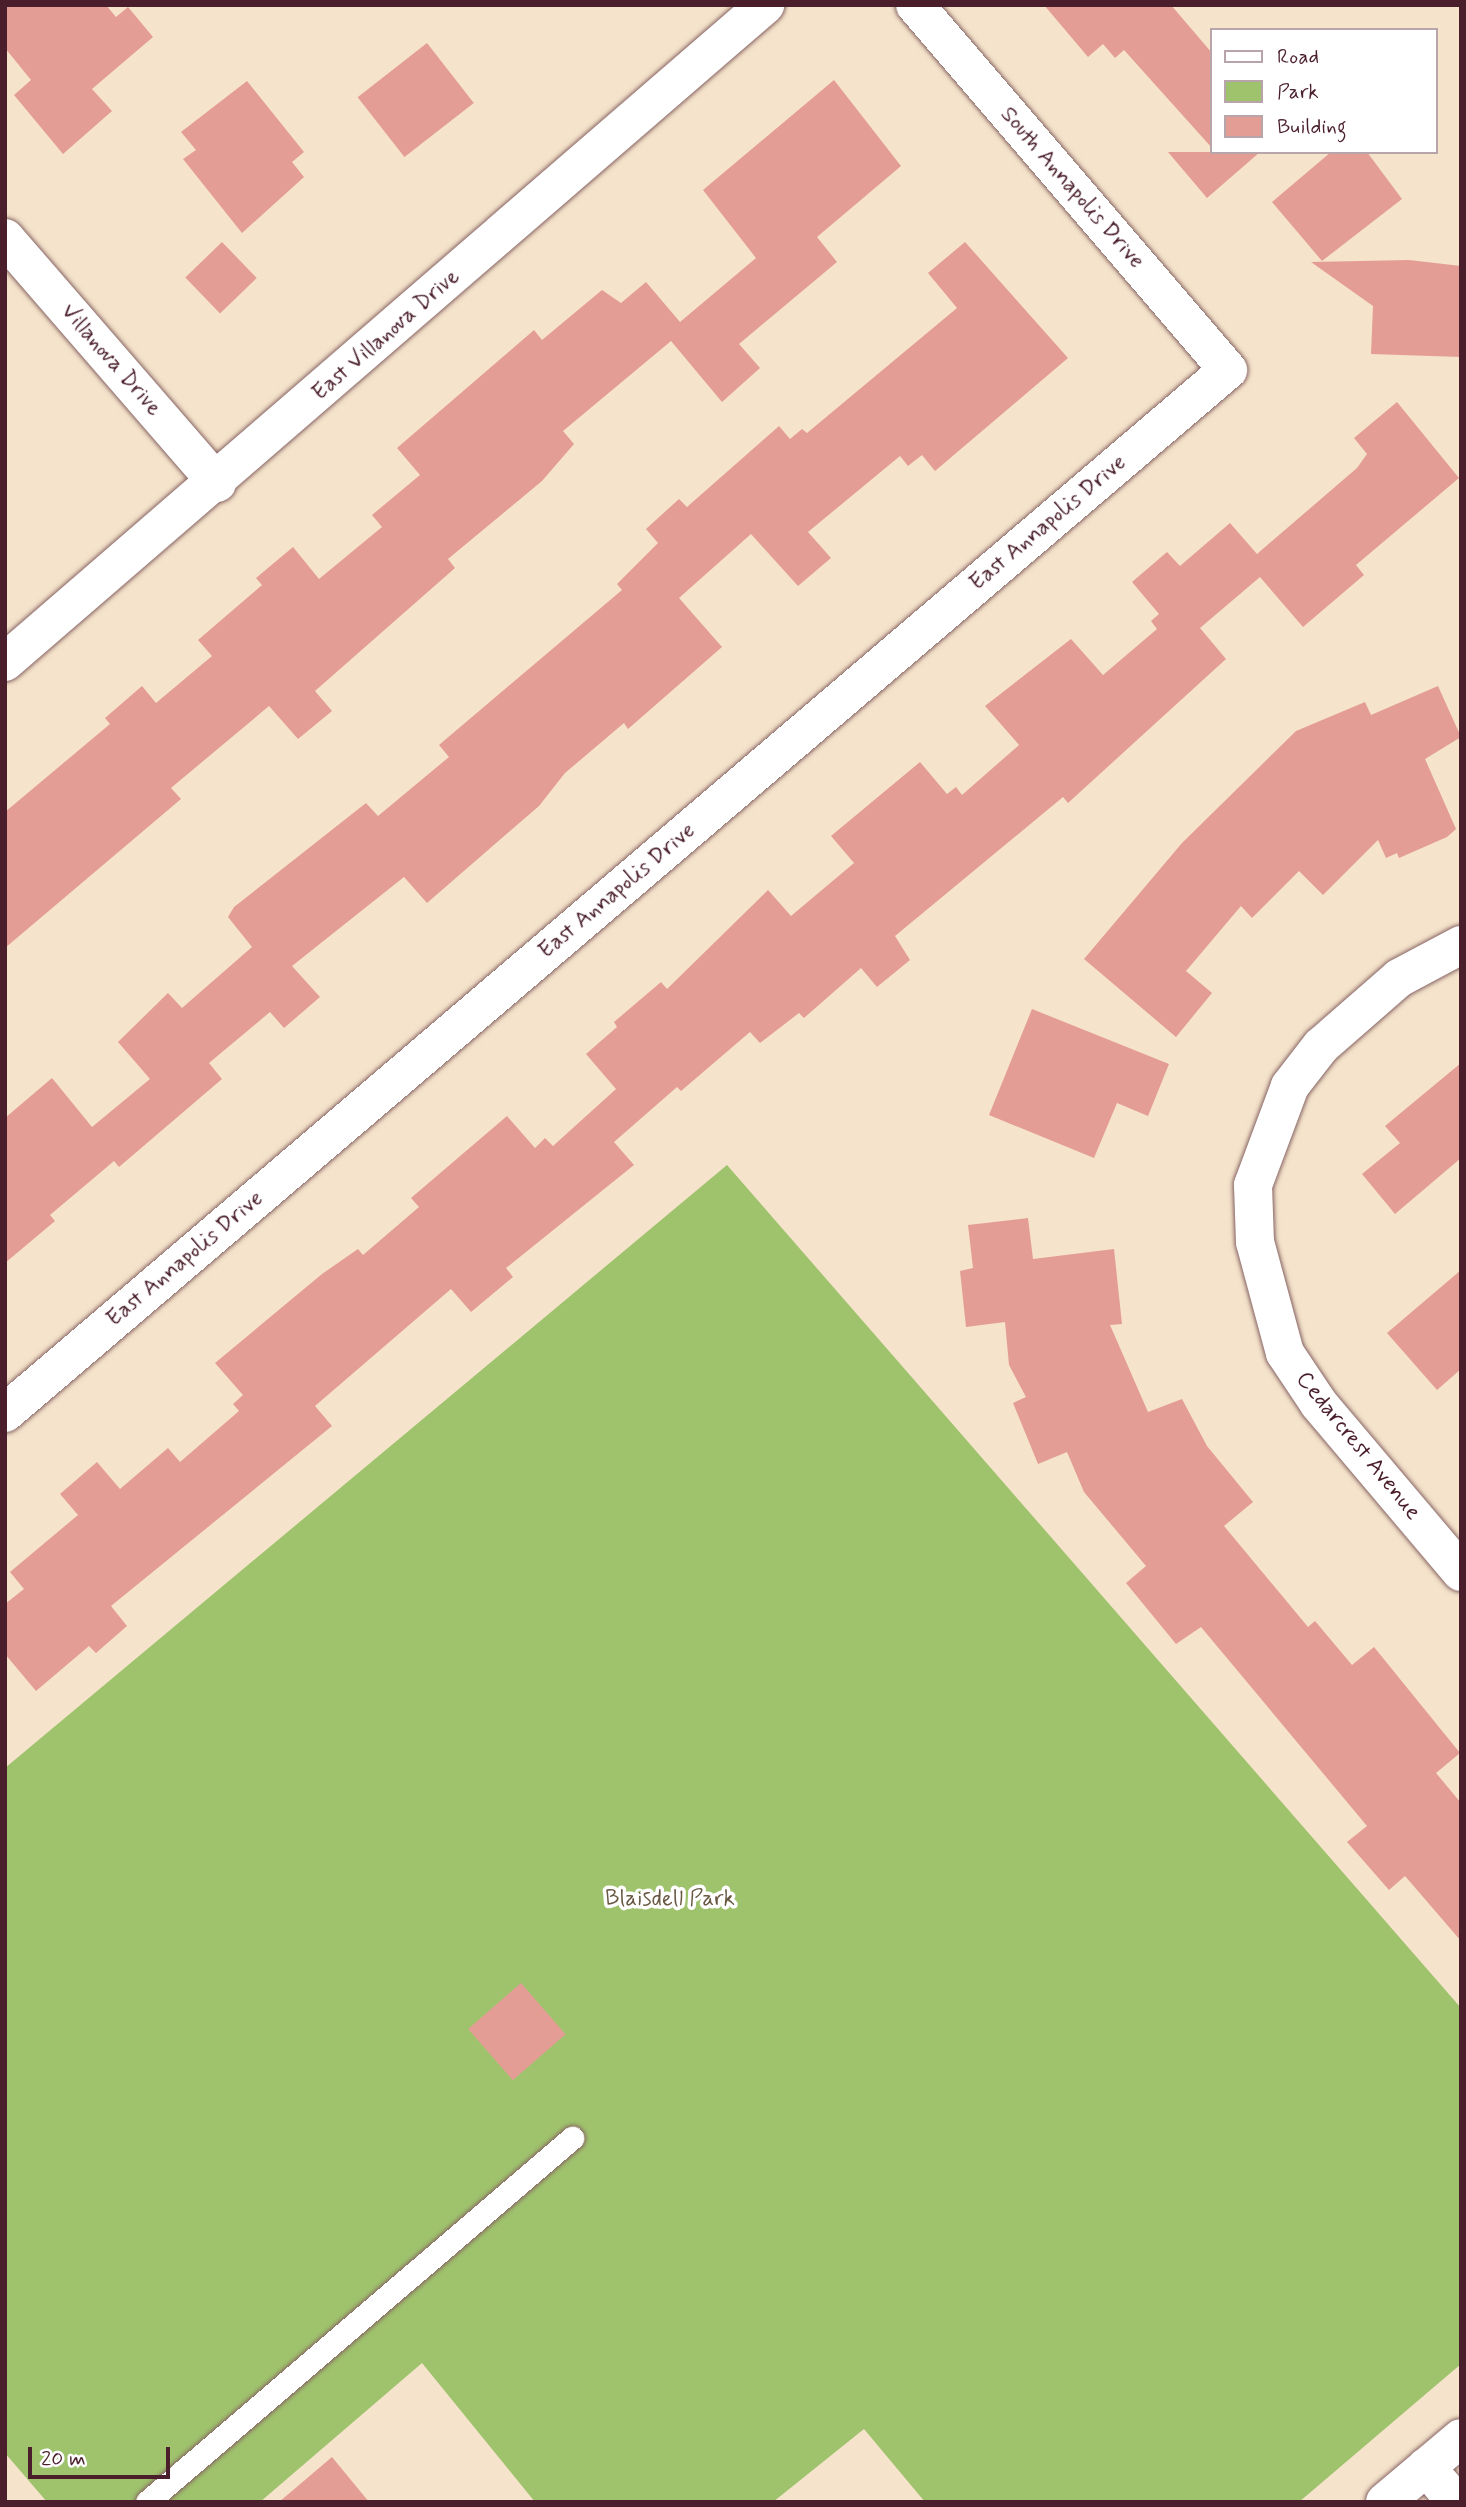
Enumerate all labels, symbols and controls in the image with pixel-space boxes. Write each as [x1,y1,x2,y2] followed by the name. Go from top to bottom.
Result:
[1210,28,1438,154] legend
[1277,43,1319,71] text: Road
[1277,78,1319,106] text: Park
[994,102,1150,274] street label: South Annapolis Drive
[1277,113,1347,141] text: Building
[307,263,465,407] street label: East Villanova Drive
[55,298,167,422] street label: Villanova Drive
[964,450,1132,596] street label: East Annapolis Drive
[533,818,701,964] street label: East Annapolis Drive
[101,1186,269,1332] street label: East Annapolis Drive
[1290,1366,1426,1526] street label: Cedarcrest Avenue
[605,1885,735,1913] park label: Blaisdell Park
[32,2434,173,2478] scale bar
[41,2445,86,2473] text: 20 m

